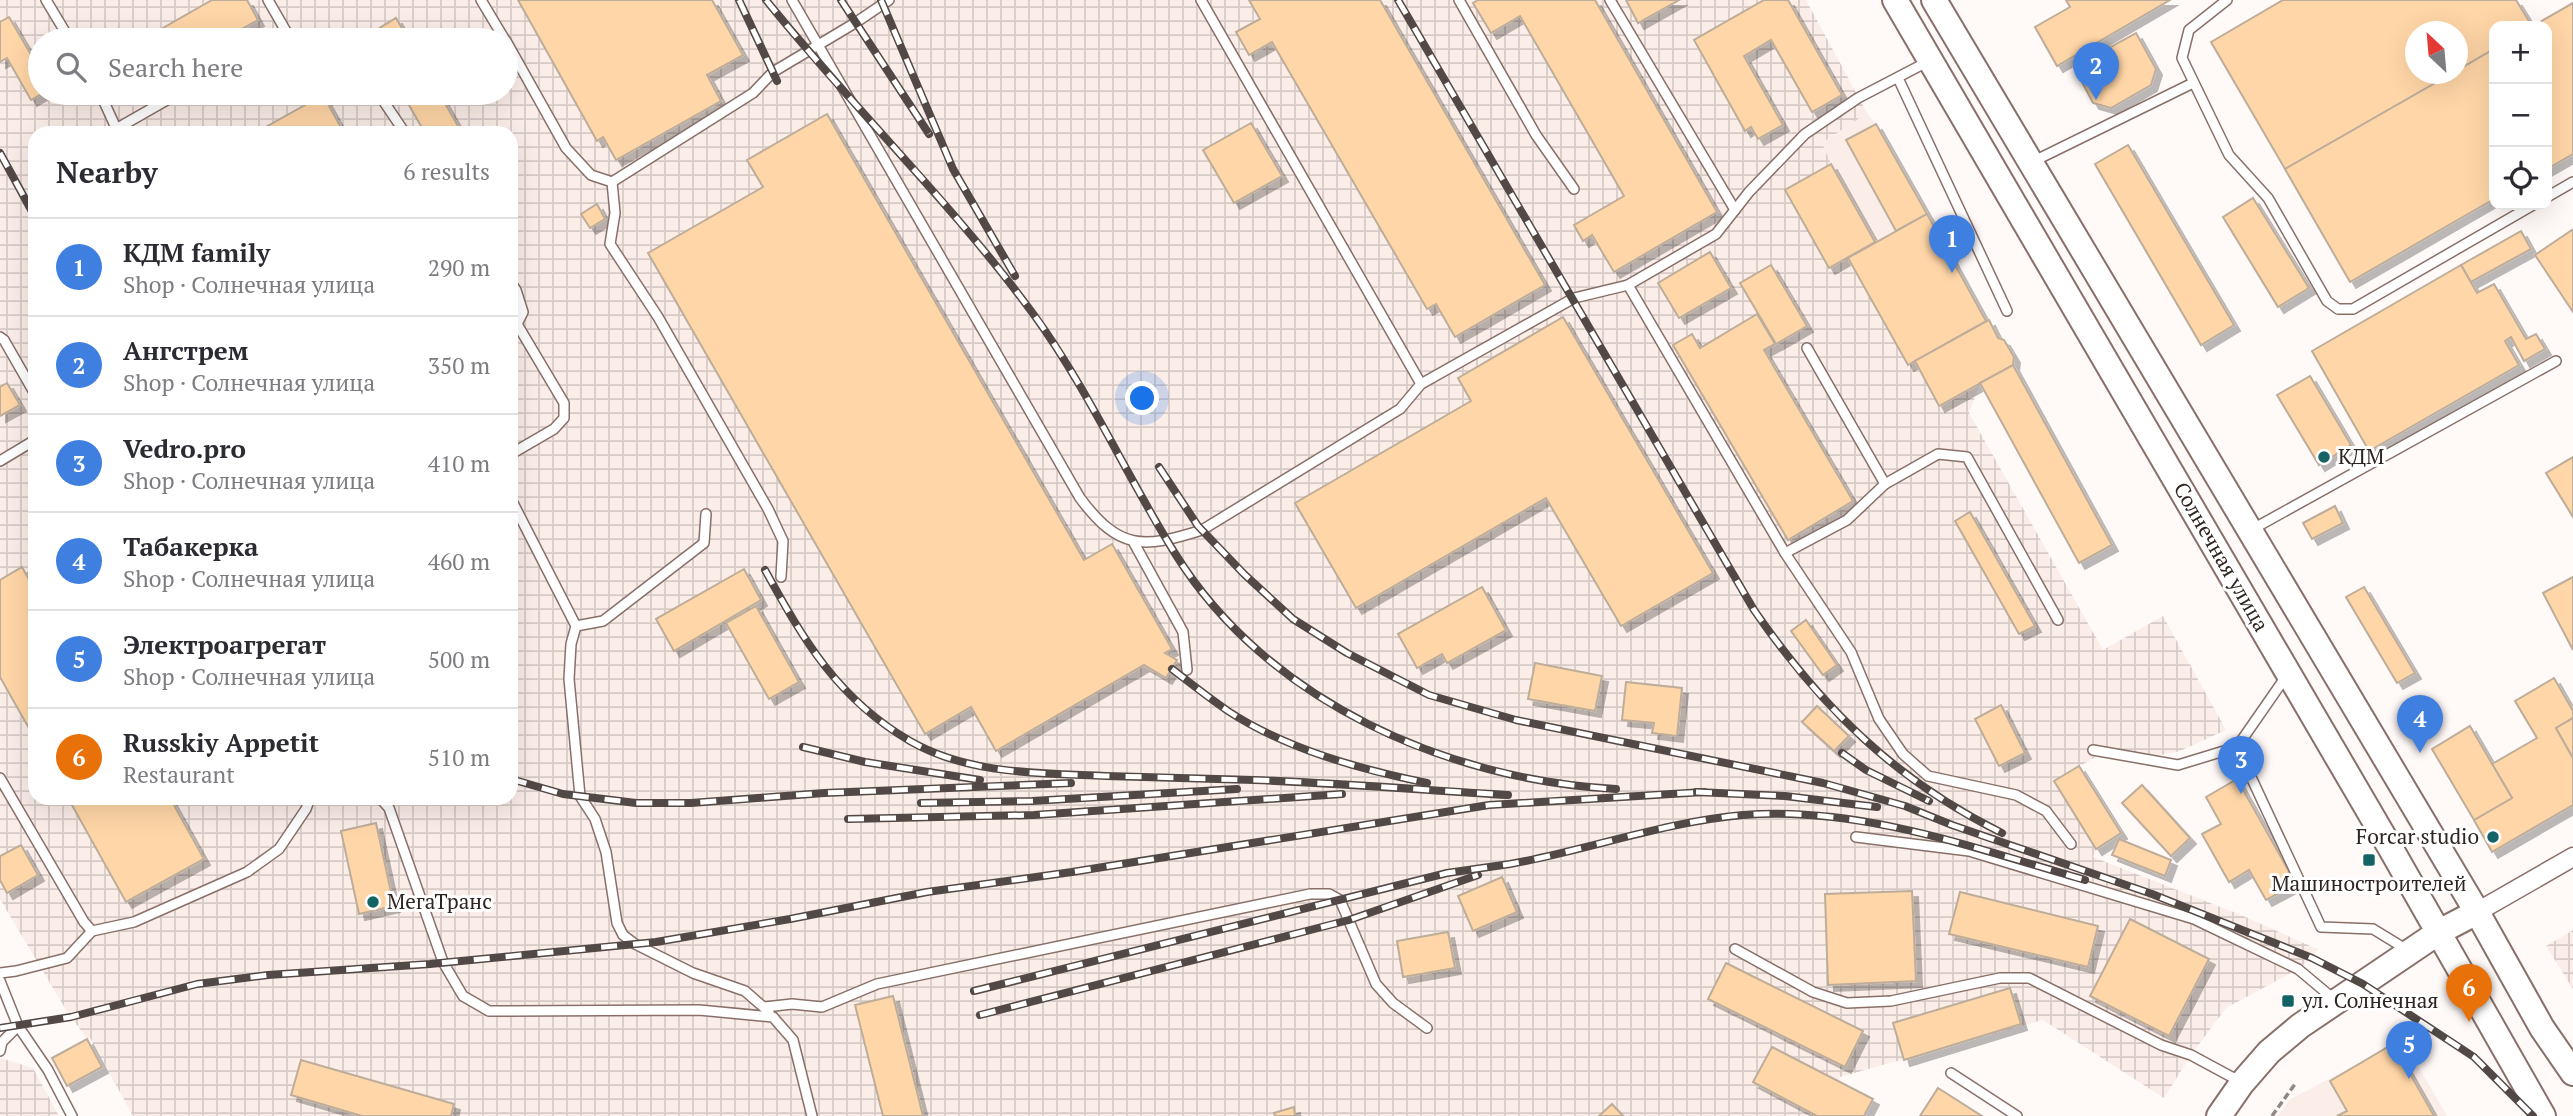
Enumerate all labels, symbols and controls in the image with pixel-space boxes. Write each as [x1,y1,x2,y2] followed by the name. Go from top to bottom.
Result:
[2405,21,2468,84] north arrow
[2489,21,2552,210] map controls
[2489,21,2552,84] button: +
[28,28,518,105] search box
[2073,42,2119,100] pin: 2
[52,48,90,86] icon: search
[108,50,243,84] text: Search here
[2489,84,2552,147] button: −
[2489,147,2552,210] button: locate
[56,152,158,192] text: Nearby
[403,156,490,187] text: 6 results
[1929,215,1975,273] pin: 1
[123,235,270,269] text: КДМ family
[73,252,86,283] text: 1
[428,252,490,283] text: 290 m
[123,269,375,300] text: Shop · Солнечная улица
[123,333,249,367] text: Ангстрем
[73,350,86,381] text: 2
[428,350,490,381] text: 350 m
[123,367,375,398] text: Shop · Солнечная улица
[1125,381,1159,415] your location
[123,431,246,465] text: Vedro.pro
[2338,442,2384,470] place label: КДМ
[73,448,86,479] text: 3
[428,448,490,479] text: 410 m
[2316,449,2332,465] marker: КДМ
[123,465,375,496] text: Shop · Солнечная улица
[2168,477,2276,637] street label: Солнечная улица
[123,529,259,563] text: Табакерка
[73,546,86,577] text: 4
[428,546,490,577] text: 460 m
[123,563,375,594] text: Shop · Солнечная улица
[123,627,326,661] text: Электроагрегат
[73,644,86,675] text: 5
[428,644,490,675] text: 500 m
[123,661,375,692] text: Shop · Солнечная улица
[2397,695,2443,753] pin: 4
[123,725,319,759] text: Russkiy Appetit
[2218,736,2264,794] pin: 3
[73,742,86,773] text: 6
[428,742,490,773] text: 510 m
[123,759,235,790] text: Restaurant
[2356,822,2479,850] place label: Forcar studio
[2485,829,2501,845] marker: Forcar studio
[2361,852,2377,868] marker: Машиностроителей
[2271,869,2467,897] place label: Машиностроителей
[387,887,492,915] place label: МегаТранс
[365,894,381,910] marker: МегаТранс
[2446,964,2492,1022] pin: 6
[2301,986,2439,1014] place label: ул. Солнечная
[2280,993,2296,1009] marker: ул. Солнечная
[2386,1021,2432,1079] pin: 5

